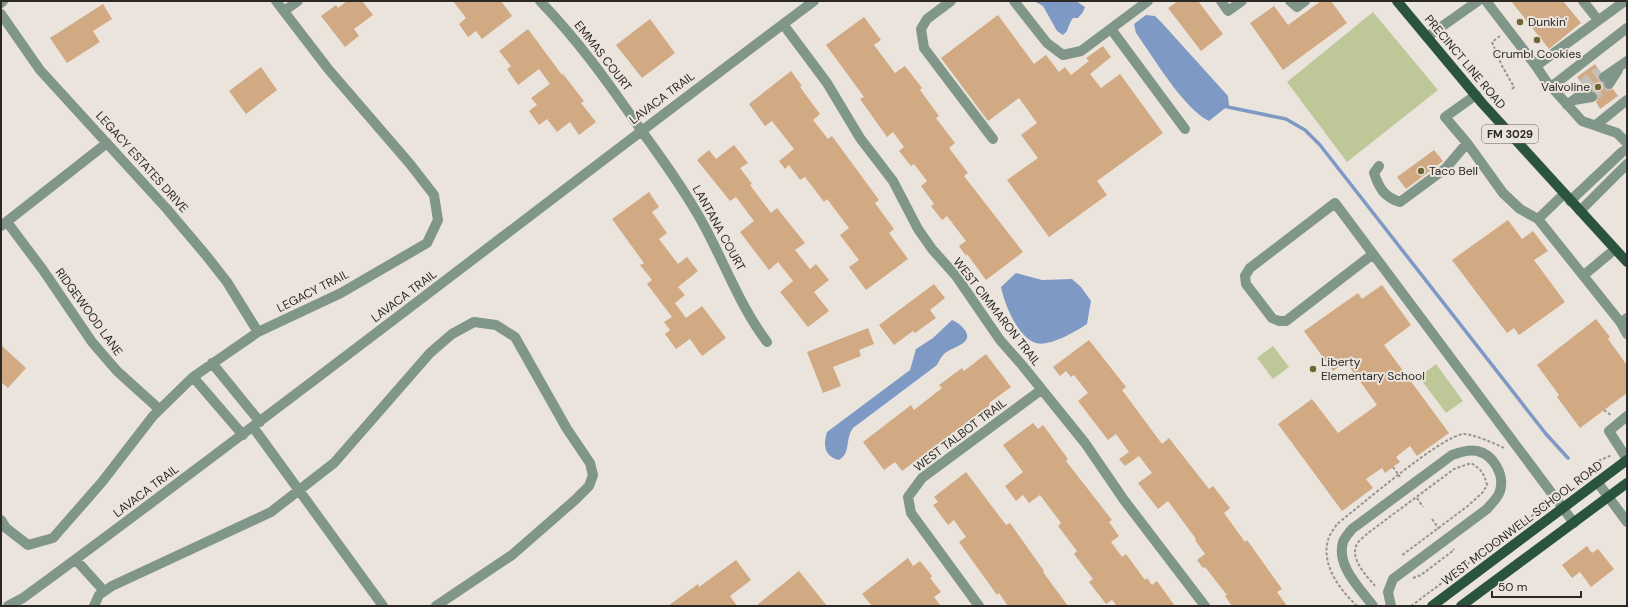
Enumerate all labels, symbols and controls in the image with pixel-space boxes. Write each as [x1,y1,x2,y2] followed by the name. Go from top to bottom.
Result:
[1421,12,1509,112] street label: PRECINCT LINE ROAD
[1528,14,1567,30] place label: Dunkin'
[1515,17,1525,27] marker: Dunkin'
[571,18,636,95] street label: EMMAS COURT
[1532,35,1542,45] marker: Crumbl Cookies
[1493,46,1581,62] place label: Crumbl Cookies
[626,68,698,128] street label: LAVACA TRAIL
[1541,79,1590,95] place label: Valvoline
[1593,82,1603,92] marker: Valvoline
[92,108,192,216] street label: LEGACY ESTATES DRIVE
[1482,125,1538,143] road number: FM 3029
[1429,163,1478,179] place label: Taco Bell
[1416,166,1426,176] marker: Taco Bell
[689,182,749,274] street label: LANTANA COURT
[950,254,1044,370] street label: WEST CIMMARON TRAIL
[52,265,126,359] street label: RIDGEWOOD LANE
[274,266,352,316] street label: LEGACY TRAIL
[368,266,440,326] street label: LAVACA TRAIL
[1321,354,1425,384] place label: Liberty Elementary School
[1308,364,1318,374] marker: Liberty Elementary School
[910,395,1010,475] street label: WEST TALBOT TRAIL
[1438,457,1606,589] street label: WEST MCDONWELL SCHOOL ROAD
[110,461,182,521] street label: LAVACA TRAIL
[1492,573,1581,599] scale bar
[1498,579,1527,595] text: 50 m

